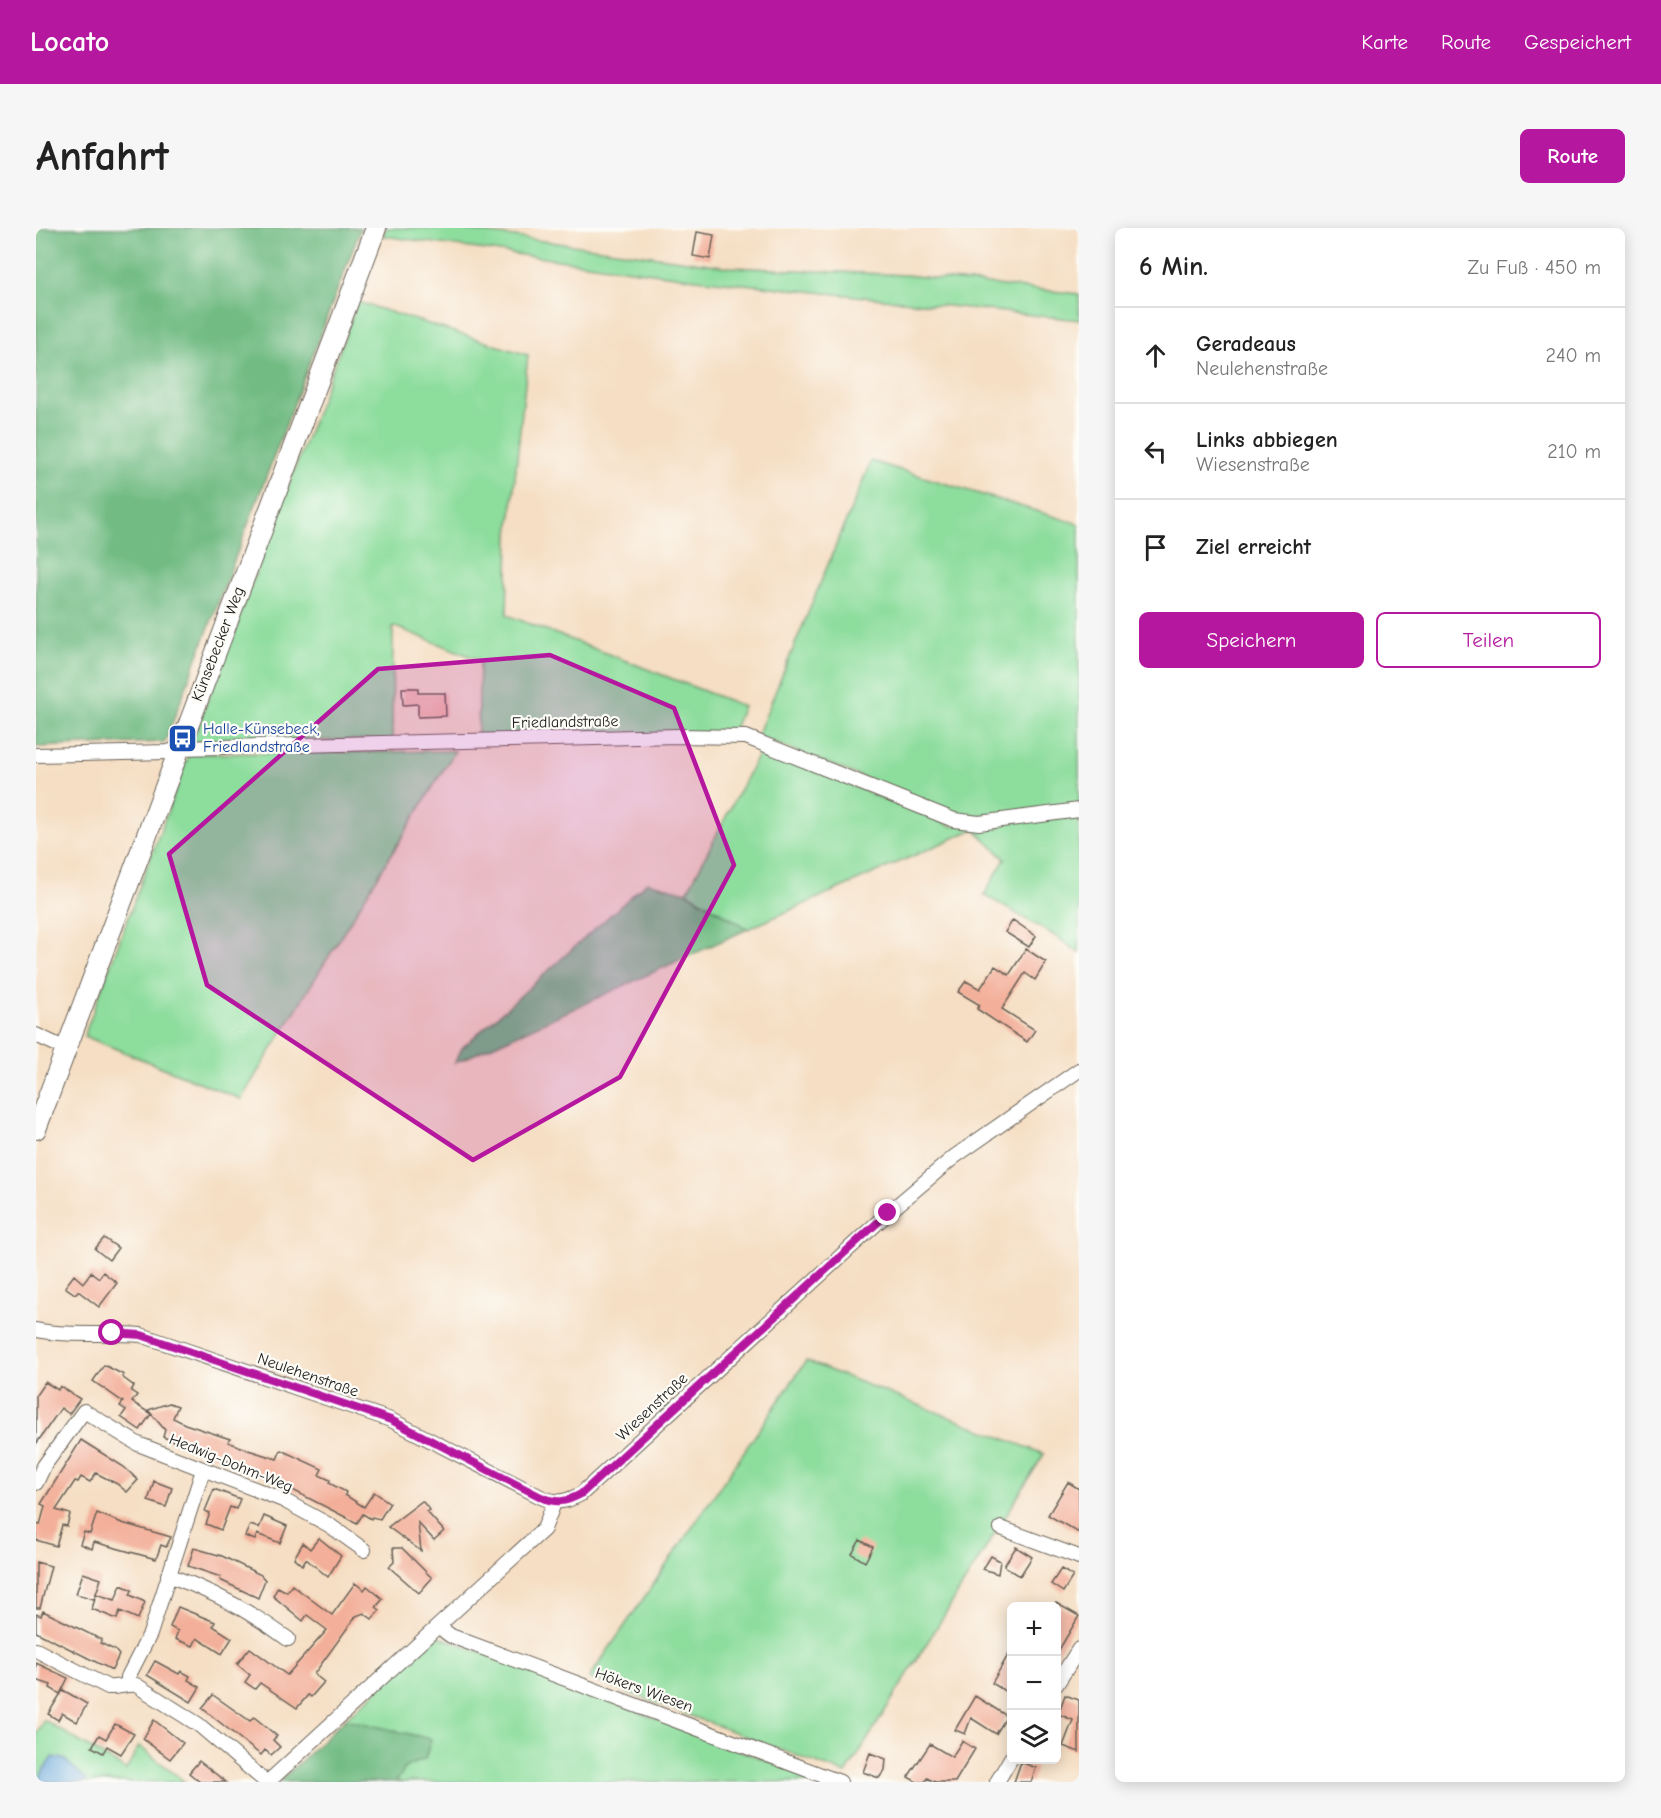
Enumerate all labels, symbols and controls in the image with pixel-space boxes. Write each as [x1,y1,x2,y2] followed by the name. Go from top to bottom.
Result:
[30,26,109,58] text: Locato
[1361,30,1408,54] text: Karte
[1441,30,1491,54] text: Route
[1524,30,1631,54] text: Gespeichert
[1520,129,1625,183] button: Route
[36,132,169,181] text: Anfahrt
[1139,252,1208,282] text: 6 Min.
[1467,256,1601,279] text: Zu Fuß · 450 m
[1196,331,1296,357] text: Geradeaus
[1139,339,1172,372] icon: ahead
[1546,344,1601,367] text: 240 m
[1196,357,1328,380] text: Neulehenstraße
[1196,427,1338,453] text: Links abbiegen
[1139,435,1172,468] icon: left
[1547,440,1601,463] text: 210 m
[1196,453,1310,476] text: Wiesenstraße
[1139,531,1172,564] icon: arrive
[1196,534,1311,560] text: Ziel erreicht
[188,584,248,704] street label: Künsebecker Weg
[1139,612,1364,668] button: Speichern
[1376,612,1601,668] button: Teilen
[511,712,619,732] street label: Friedlandstraße
[203,720,320,756] place label: Halle-Künsebeck, Friedlandstraße
[166,722,198,754] bus stop icon: Halle-Künsebeck, Friedlandstraße
[874,1199,900,1225] route end
[98,1319,124,1345] route start
[255,1349,361,1401] street label: Neulehenstraße
[613,1369,691,1445] street label: Wiesenstraße
[167,1430,295,1496] street label: Hedwig-Dohm-Weg
[1007,1602,1061,1764] map controls
[1007,1602,1061,1656] button: +
[1007,1656,1061,1710] button: −
[593,1664,695,1716] street label: Hökers Wiesen
[1007,1710,1061,1764] button: layers

